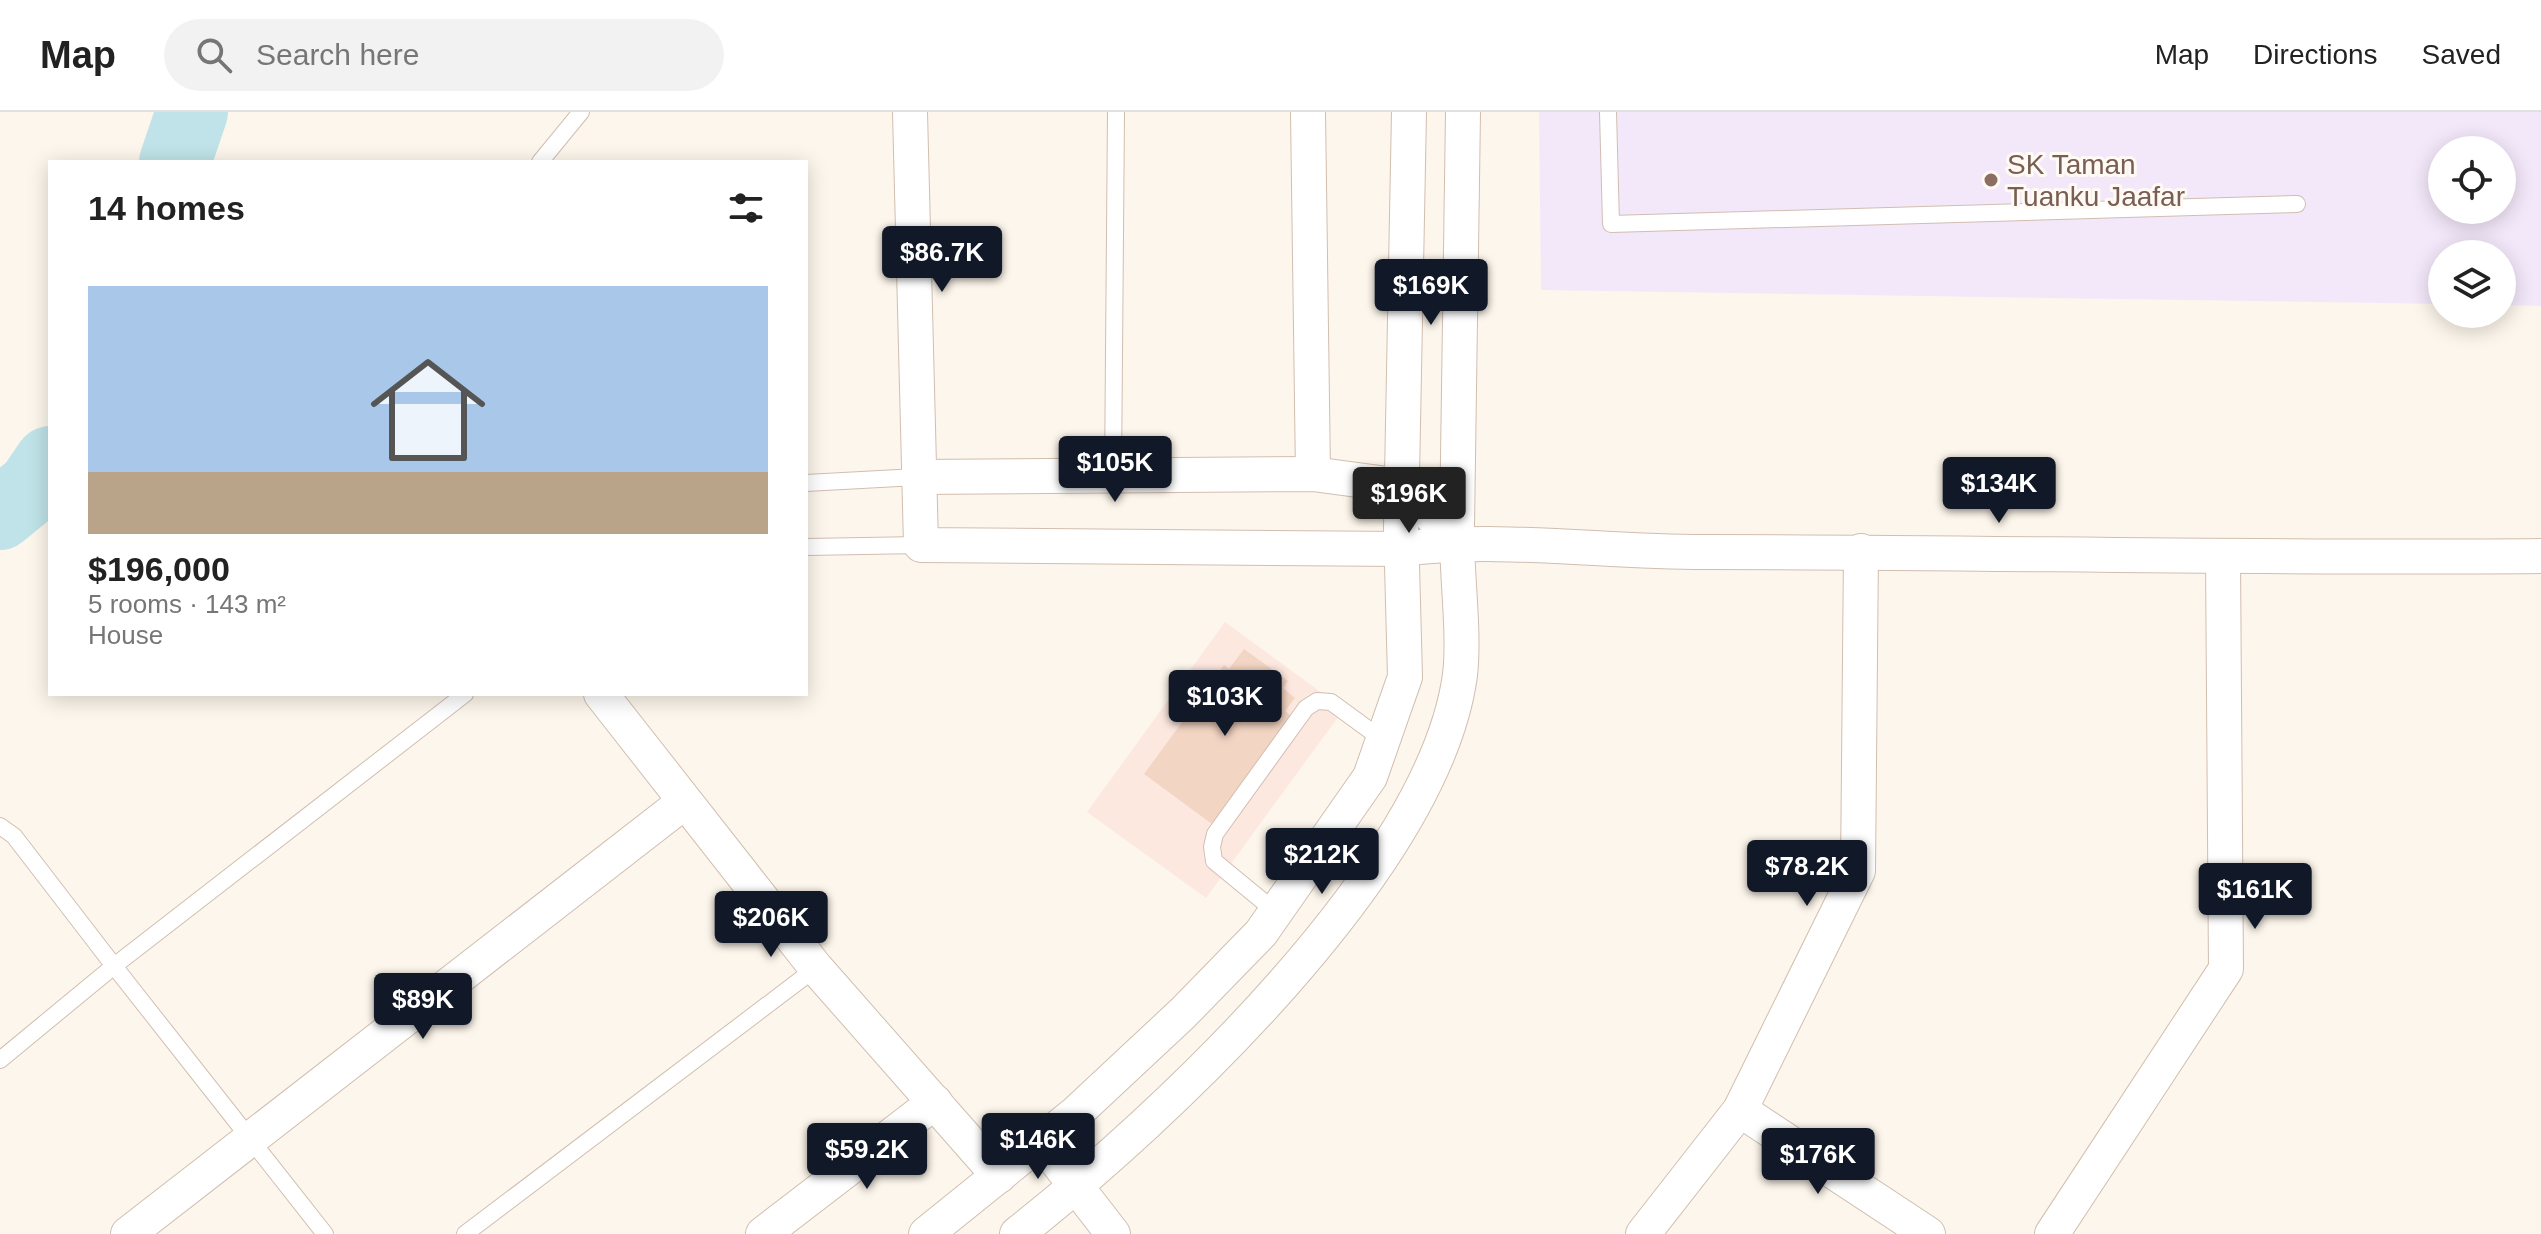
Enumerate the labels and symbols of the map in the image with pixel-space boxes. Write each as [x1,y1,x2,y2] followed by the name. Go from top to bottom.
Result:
[2007,149,2185,212] place label: SK Taman Tuanku Jaafar
[1982,171,2000,189] marker: SK Taman Tuanku Jaafar
[877,226,1007,294] pin: $86.7K
[1375,259,1487,327] pin: $169K
[1059,436,1171,504] pin: $105K
[1943,457,2055,525] pin: $134K
[1353,467,1465,535] pin: $196K
[1169,670,1281,738] pin: $103K
[1266,828,1378,896] pin: $212K
[1742,840,1872,908] pin: $78.2K
[2199,863,2311,931] pin: $161K
[715,891,827,959] pin: $206K
[376,973,470,1041] pin: $89K
[982,1113,1094,1181] pin: $146K
[802,1123,932,1191] pin: $59.2K
[1762,1128,1874,1196] pin: $176K

